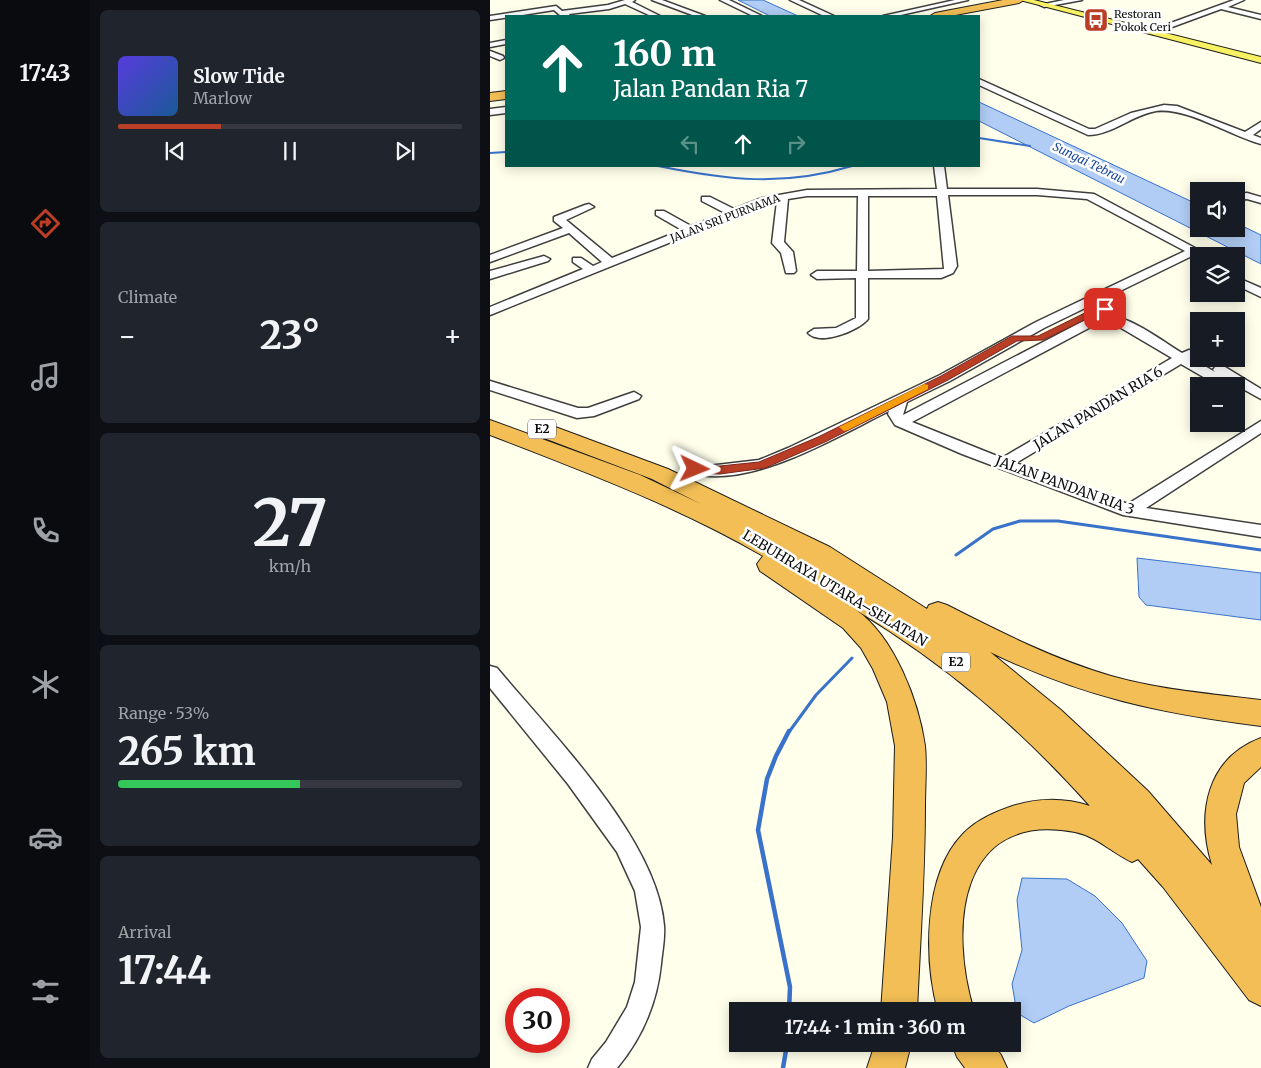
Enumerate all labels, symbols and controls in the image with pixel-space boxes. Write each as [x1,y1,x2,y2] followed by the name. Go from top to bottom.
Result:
[1083,7,1109,33] bus stop icon: Restoran Pokok Ceri
[1114,7,1172,34] place label: Restoran Pokok Ceri
[613,32,716,76] text: 160 m
[530,35,595,100] icon: ahead
[19,59,71,87] text: 17:43
[193,64,285,88] text: Slow Tide
[613,75,808,103] text: Jalan Pandan Ria 7
[193,88,252,108] text: Marlow
[676,130,704,158] icon: left
[729,130,757,158] icon: ahead
[782,130,810,158] icon: right
[161,137,189,165] icon: previous
[276,137,304,165] icon: pause
[391,137,419,165] icon: next
[1051,139,1128,186] water label: Sungai Tebrau
[1190,182,1245,432] map controls
[1190,182,1245,237] button: sound
[667,191,782,246] street label: JALAN SRI PURNAMA
[28,206,63,241] icon: directions
[1190,247,1245,302] button: layers
[118,287,177,307] text: Climate
[1084,288,1126,330] pin
[1091,295,1119,323] icon: arrive
[260,312,320,359] text: 23°
[1190,312,1245,367] button: +
[118,318,137,354] text: −
[443,318,462,354] text: +
[28,359,63,394] icon: music
[1029,362,1166,454] street label: JALAN PANDAN RIA 6
[1190,377,1245,432] button: −
[528,419,556,438] road number: E2
[668,442,720,494] position arrow
[992,451,1137,519] street label: JALAN PANDAN RIA 3
[252,482,328,564] text: 27
[28,513,63,548] icon: phone
[740,526,931,650] street label: LEBUHRAYA UTARA–SELATAN
[269,556,311,576] text: km/h
[942,652,970,672] road number: E2
[28,667,63,702] icon: climate
[118,703,209,723] text: Range · 53%
[118,728,256,775] text: 265 km
[28,820,63,855] icon: car
[118,922,171,942] text: Arrival
[118,947,211,994] text: 17:44
[28,974,63,1009] icon: filters
[505,988,570,1053] speed limit sign: 30
[784,1015,966,1039] text: 17:44 · 1 min · 360 m

